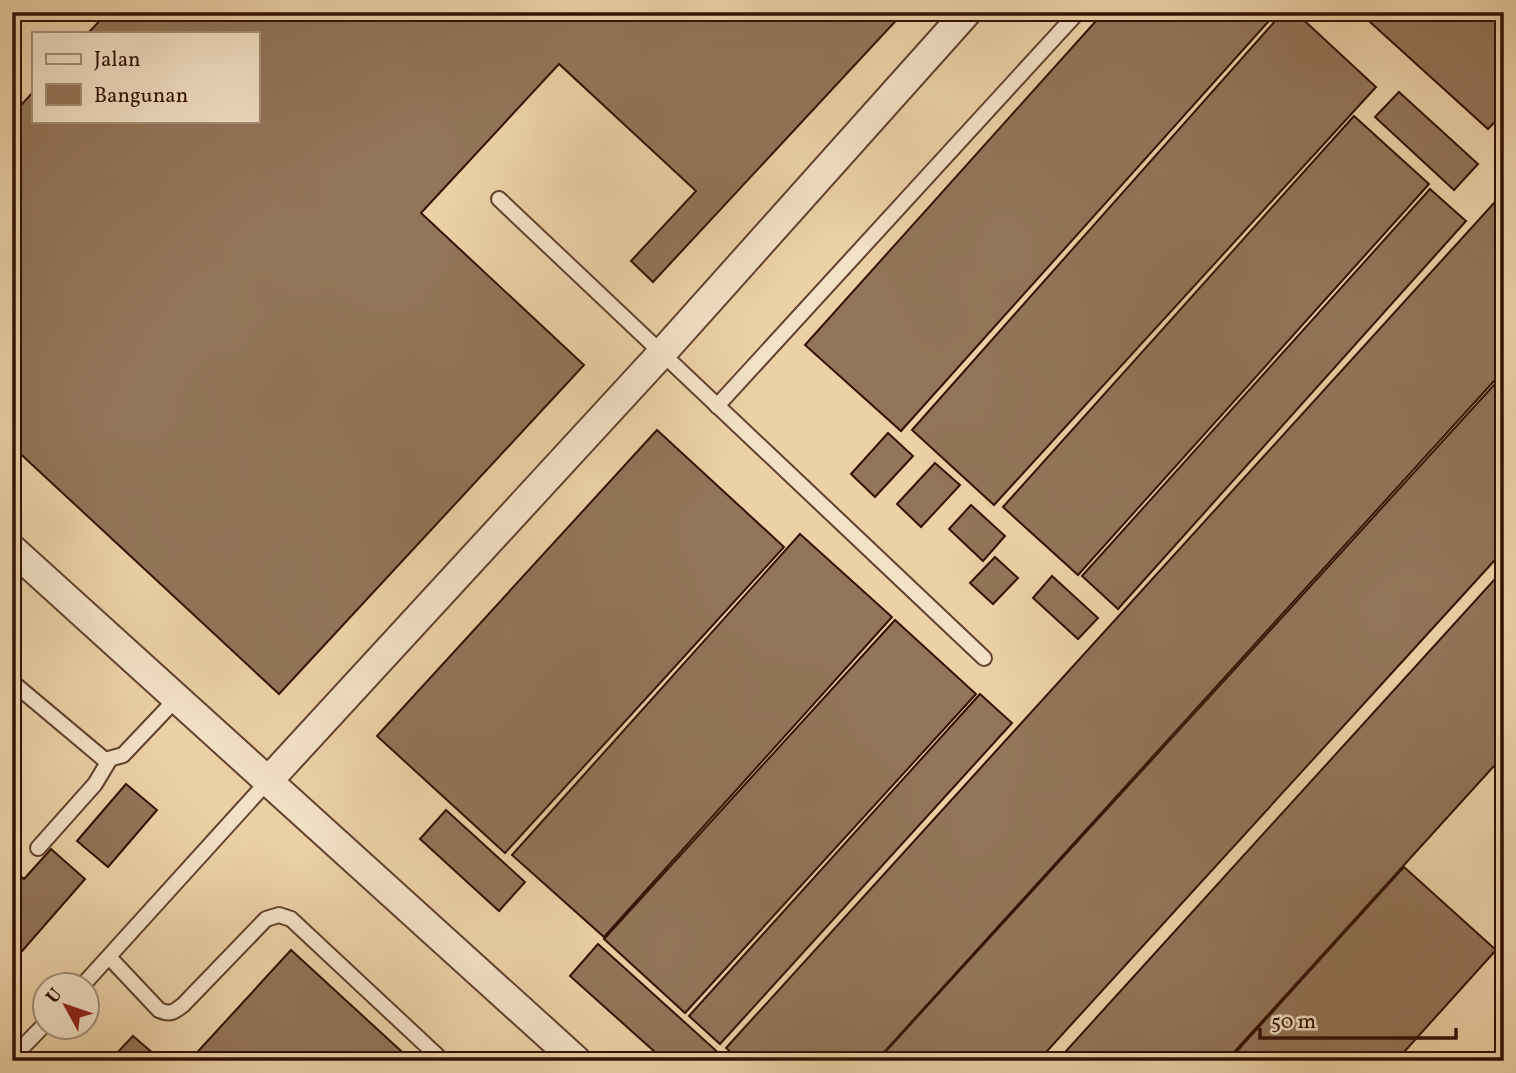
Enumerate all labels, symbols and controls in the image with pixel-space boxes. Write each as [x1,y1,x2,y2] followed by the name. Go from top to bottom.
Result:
[32,32,259,122] legend
[94,46,141,75] text: Jalan
[94,82,188,111] text: Bangunan
[32,972,102,1042] north arrow
[40,983,69,1010] text: U
[1260,996,1456,1040] scale bar
[1271,1008,1316,1037] text: 50 m

